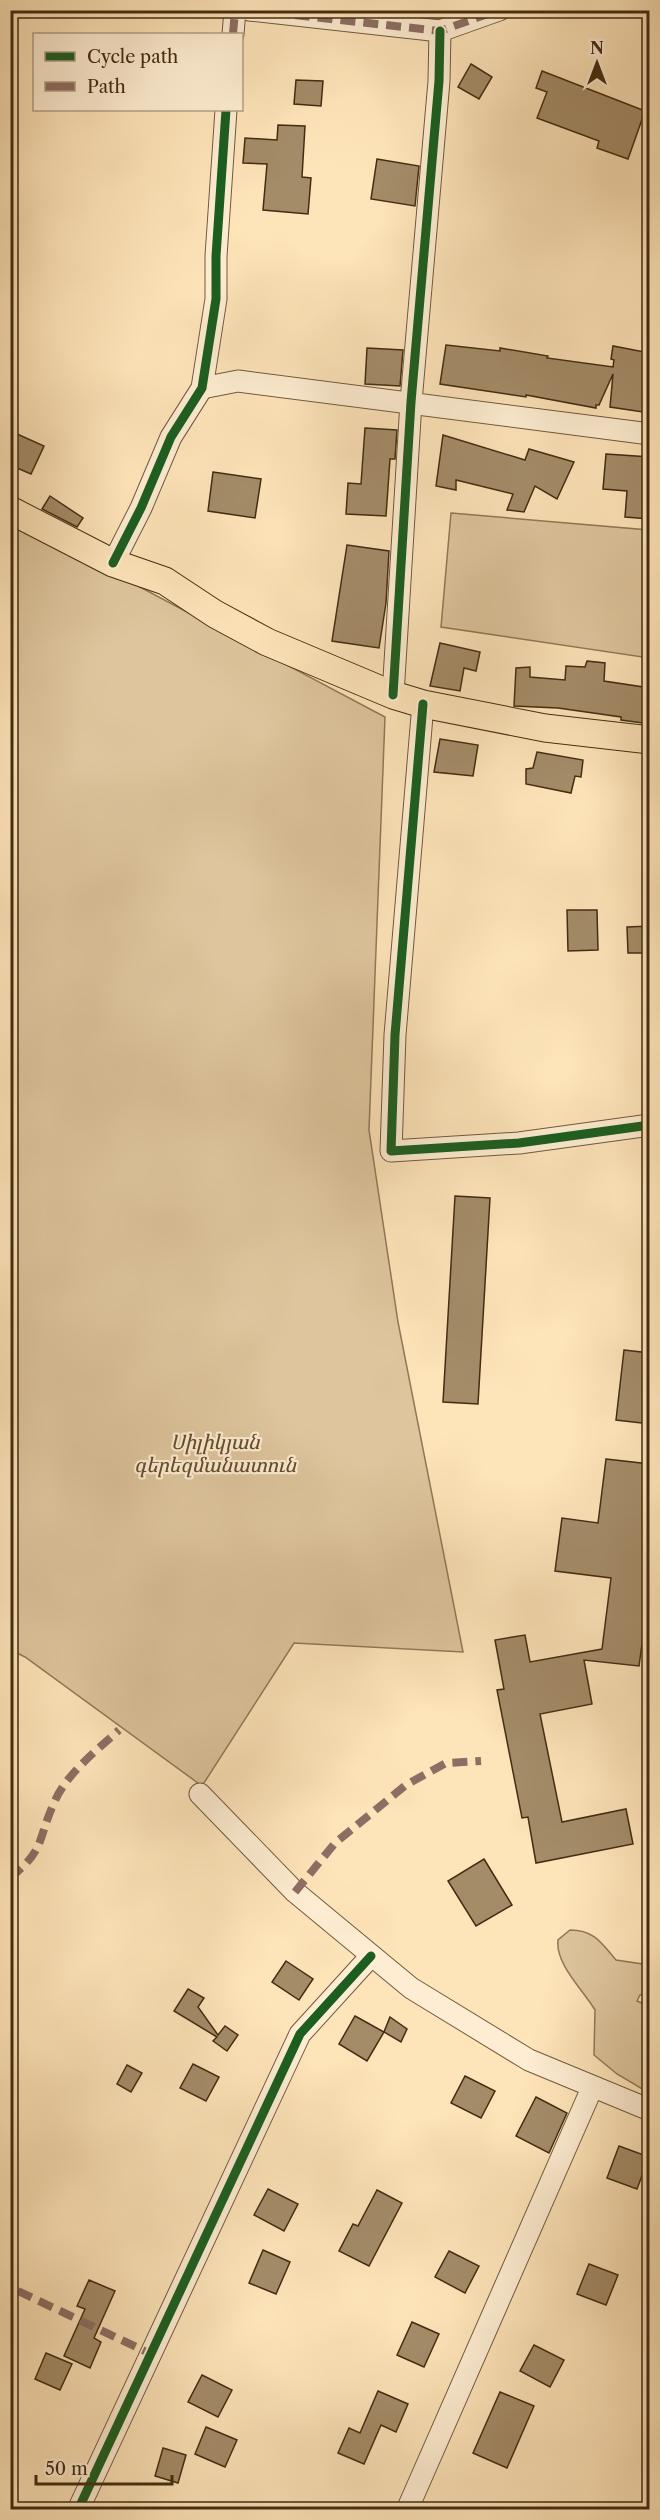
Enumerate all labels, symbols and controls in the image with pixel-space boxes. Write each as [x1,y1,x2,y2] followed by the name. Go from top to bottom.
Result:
[33,33,243,111] legend
[567,33,627,93] north arrow
[590,38,604,58] text: N
[87,46,178,68] text: Cycle path
[87,76,126,98] text: Path
[134,1430,298,1478] park label: Սիլիկյան գերեզմանատուն
[36,2448,172,2486] scale bar
[45,2458,88,2480] text: 50 m

